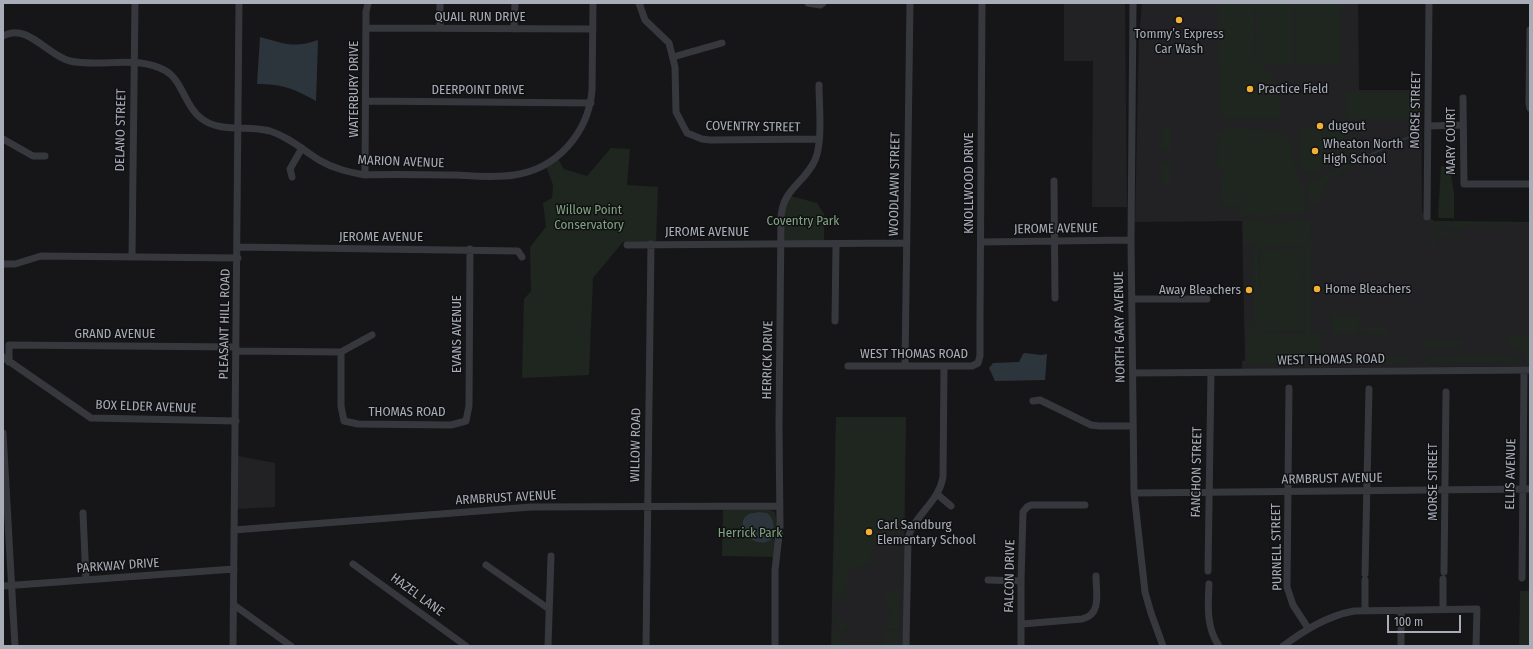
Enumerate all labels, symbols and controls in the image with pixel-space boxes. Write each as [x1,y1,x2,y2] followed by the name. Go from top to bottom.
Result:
[434,9,526,25] street label: QUAIL RUN DRIVE
[1174,15,1184,25] marker: Tommy’s Express Car Wash
[1134,26,1224,57] place label: Tommy’s Express Car Wash
[346,41,362,137] street label: WATERBURY DRIVE
[1408,71,1424,149] street label: MORSE STREET
[1258,81,1328,97] place label: Practice Field
[432,82,524,98] street label: DEERPOINT DRIVE
[1245,84,1255,94] marker: Practice Field
[112,88,130,172] street label: DELANO STREET
[1443,107,1459,175] street label: MARY COURT
[705,118,801,136] street label: COVENTRY STREET
[1328,118,1366,134] place label: dugout
[1315,121,1325,131] marker: dugout
[886,132,904,236] street label: WOODLAWN STREET
[961,132,977,234] street label: KNOLLWOOD DRIVE
[1323,136,1403,167] place label: Wheaton North High School
[1310,146,1320,156] marker: Wheaton North High School
[357,153,445,171] street label: MARION AVENUE
[554,202,624,233] park label: Willow Point Conservatory
[767,213,839,229] park label: Coventry Park
[1014,220,1098,238] street label: JEROME AVENUE
[665,224,749,240] street label: JEROME AVENUE
[339,229,423,245] street label: JEROME AVENUE
[216,268,234,380] street label: PLEASANT HILL ROAD
[1111,271,1129,383] street label: NORTH GARY AVENUE
[1325,281,1411,297] place label: Home Bleachers
[1159,282,1241,298] place label: Away Bleachers
[1312,284,1322,294] marker: Home Bleachers
[1244,285,1254,295] marker: Away Bleachers
[449,295,465,373] street label: EVANS AVENUE
[760,320,776,400] street label: HERRICK DRIVE
[75,326,155,342] street label: GRAND AVENUE
[860,346,968,362] street label: WEST THOMAS ROAD
[1277,351,1385,369] street label: WEST THOMAS ROAD
[95,397,197,417] street label: BOX ELDER AVENUE
[369,404,445,420] street label: THOMAS ROAD
[628,408,644,482] street label: WILLOW ROAD
[1188,426,1206,518] street label: FANCHON STREET
[1503,438,1519,510] street label: ELLIS AVENUE
[1425,443,1441,521] street label: MORSE STREET
[1281,470,1383,488] street label: ARMBRUST AVENUE
[455,488,557,508] street label: ARMBRUST AVENUE
[1268,503,1286,591] street label: PURNELL STREET
[877,517,976,548] place label: Carl Sandburg Elementary School
[718,525,782,541] park label: Herrick Park
[864,527,874,537] marker: Carl Sandburg Elementary School
[1002,539,1018,613] street label: FALCON DRIVE
[76,555,160,577] street label: PARKWAY DRIVE
[387,570,447,620] street label: HAZEL LANE
[1389,607,1463,633] scale bar
[1394,615,1423,629] text: 100 m

